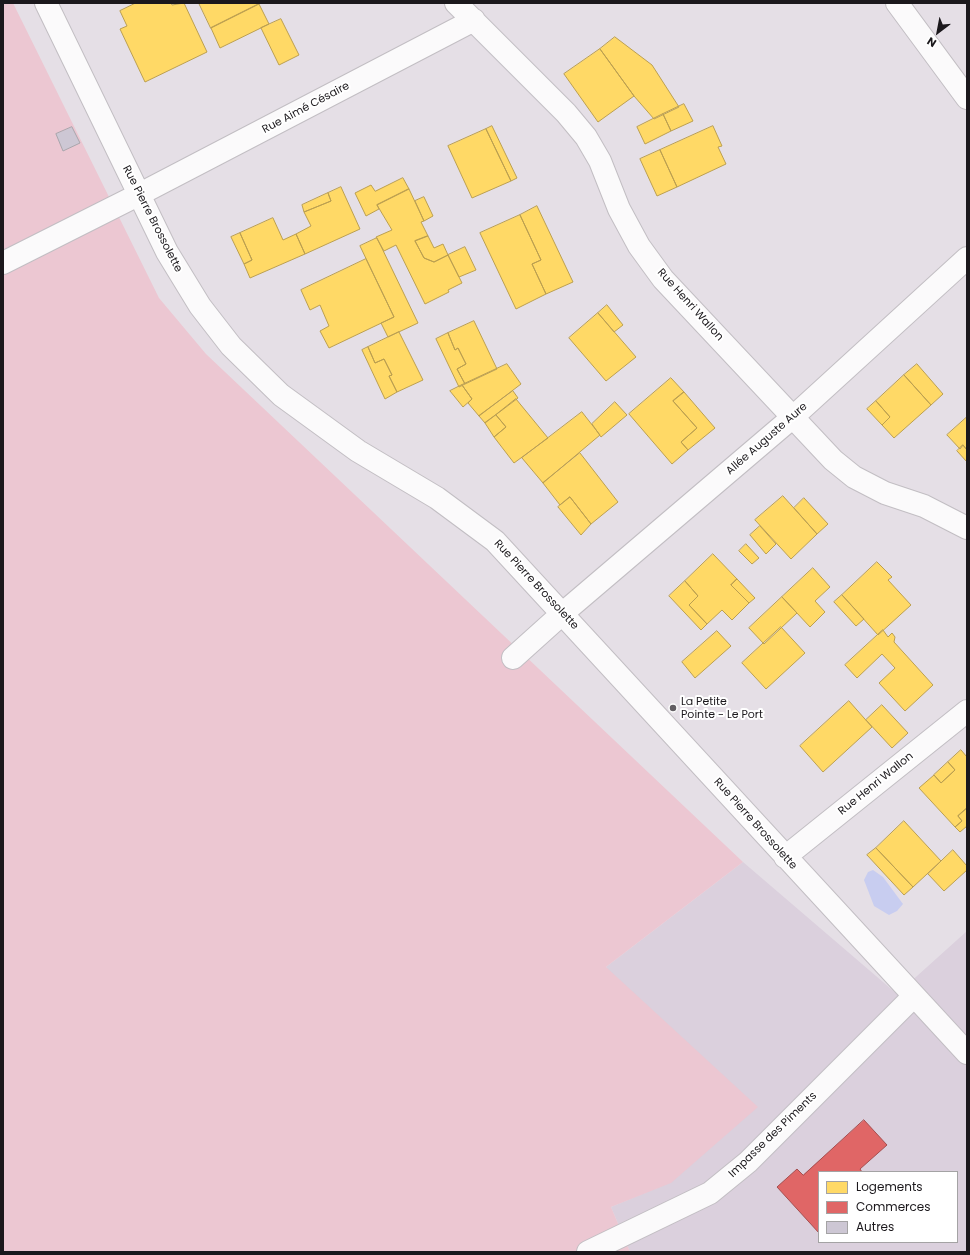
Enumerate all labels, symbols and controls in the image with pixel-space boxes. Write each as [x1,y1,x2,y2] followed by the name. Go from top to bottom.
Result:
[918,12,958,52] north arrow
[924,33,939,51] text: N
[260,79,352,137] street label: Rue Aimé Césaire
[119,163,185,275] street label: Rue Pierre Brossolette
[654,266,726,344] street label: Rue Henri Wallon
[724,400,810,478] street label: Allée Auguste Aure
[491,537,581,633] street label: Rue Pierre Brossolette
[681,695,763,721] place label: La Petite Pointe - Le Port
[668,703,678,713] marker: La Petite Pointe - Le Port
[836,750,916,818] street label: Rue Henri Wallon
[711,776,799,872] street label: Rue Pierre Brossolette
[726,1090,820,1180] street label: Impasse des Piments
[818,1171,958,1243] legend
[856,1178,923,1195] text: Logements
[856,1198,931,1215] text: Commerces
[856,1218,894,1235] text: Autres

